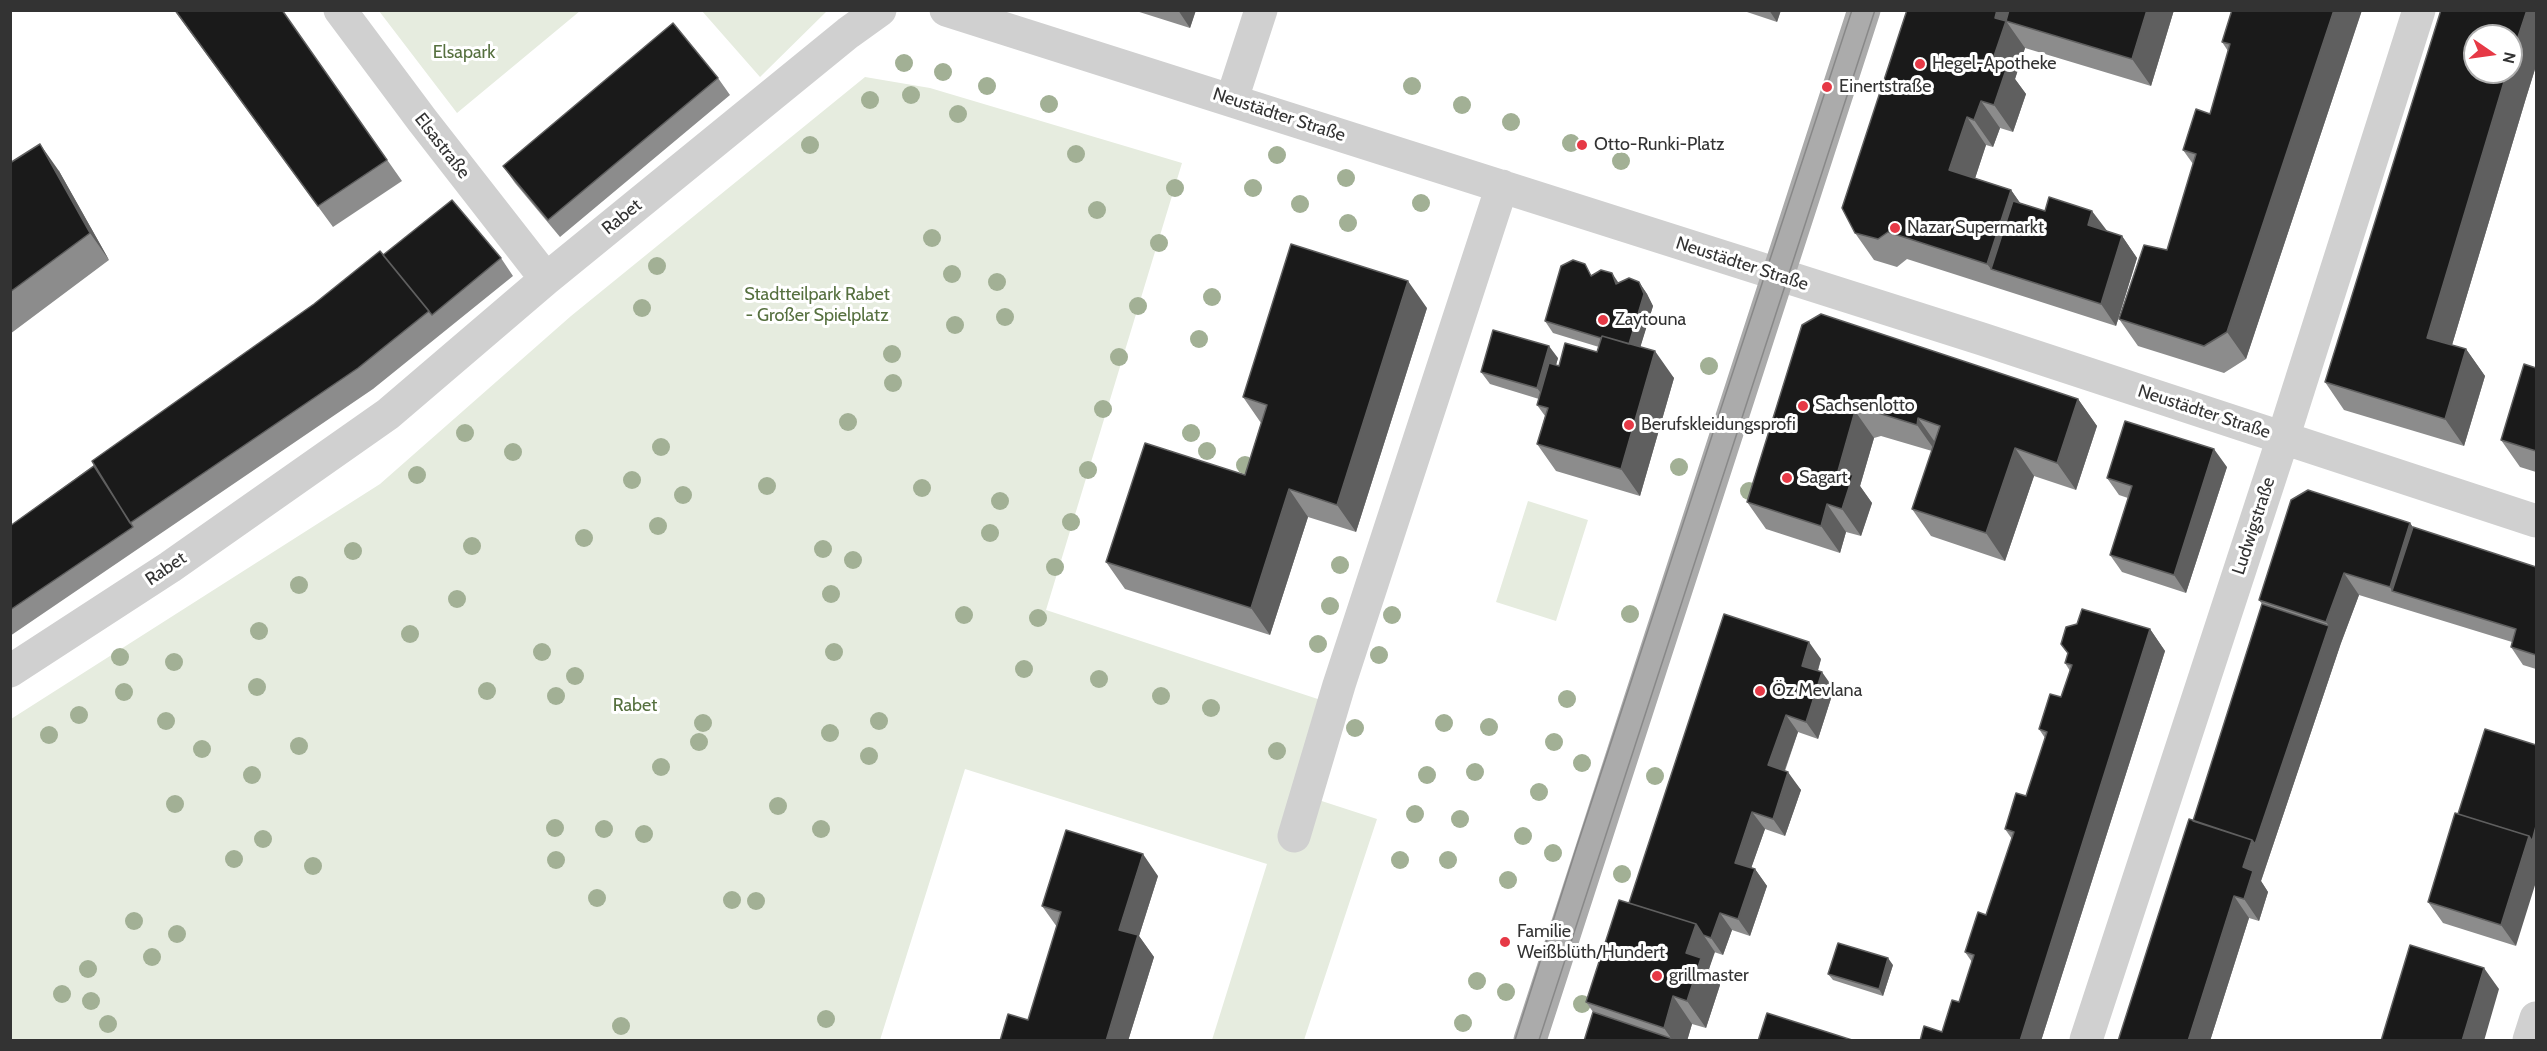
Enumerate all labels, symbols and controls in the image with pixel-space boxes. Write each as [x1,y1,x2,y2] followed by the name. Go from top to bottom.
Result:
[2463,24,2523,84] north arrow
[433,42,495,64] park label: Elsapark
[2499,50,2520,65] text: N
[1932,53,2057,75] place label: Hegel-Apotheke
[1913,57,1927,71] marker: Hegel-Apotheke
[1839,76,1931,98] place label: Einertstraße
[1820,80,1834,94] marker: Einertstraße
[1210,83,1348,147] street label: Neustädter Straße
[410,109,474,183] street label: Elsastraße
[1594,134,1725,156] place label: Otto-Runki-Platz
[1575,138,1589,152] marker: Otto-Runki-Platz
[598,195,646,239] street label: Rabet
[1907,217,2044,239] place label: Nazar Supermarkt
[1888,221,1902,235] marker: Nazar Supermarkt
[1673,232,1811,296] street label: Neustädter Straße
[744,284,890,326] park label: Stadtteilpark Rabet - Großer Spielplatz
[1615,309,1686,331] place label: Zaytouna
[1596,313,1610,327] marker: Zaytouna
[2135,380,2273,444] street label: Neustädter Straße
[1815,395,1915,417] place label: Sachsenlotto
[1796,399,1810,413] marker: Sachsenlotto
[1641,414,1796,436] place label: Berufskleidungsprofi
[1622,418,1636,432] marker: Berufskleidungsprofi
[1799,467,1848,489] place label: Sagart
[1780,471,1794,485] marker: Sagart
[2228,474,2280,578] street label: Ludwigstraße
[141,548,191,590] street label: Rabet
[1772,680,1862,702] place label: Öz Mevlana
[1753,684,1767,698] marker: Öz Mevlana
[613,695,657,717] park label: Rabet
[1517,921,1665,964] place label: Familie Weißblüth/Hundert
[1498,935,1512,949] marker: Familie Weißblüth/Hundert
[1669,965,1749,987] place label: grillmaster
[1650,969,1664,983] marker: grillmaster

